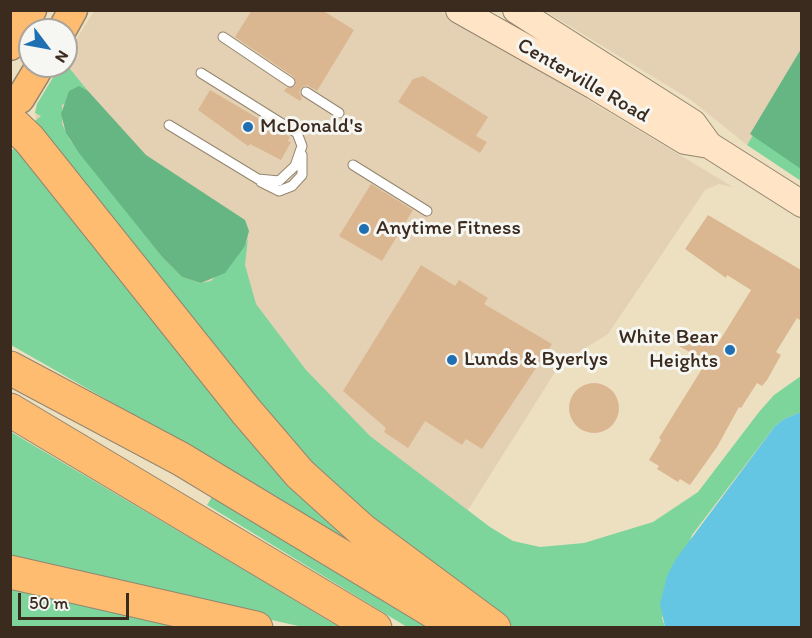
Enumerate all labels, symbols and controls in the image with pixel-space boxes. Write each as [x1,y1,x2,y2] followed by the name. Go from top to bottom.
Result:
[18,18,78,78] north arrow
[512,33,654,129] street label: Centerville Road
[51,47,73,66] text: N
[260,114,363,140] place label: McDonald's
[241,120,255,134] marker: McDonald's
[376,216,521,242] place label: Anytime Fitness
[357,222,371,236] marker: Anytime Fitness
[619,325,718,375] place label: White Bear Heights
[723,343,737,357] marker: White Bear Heights
[464,347,608,373] place label: Lunds & Byerlys
[445,353,459,367] marker: Lunds & Byerlys
[21,581,132,619] scale bar
[29,592,69,614] text: 50 m

